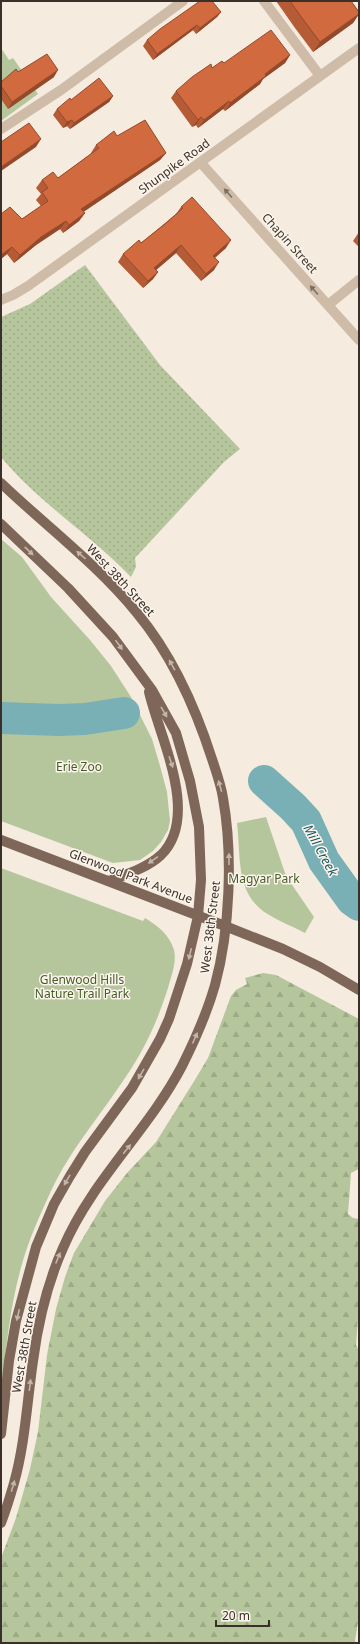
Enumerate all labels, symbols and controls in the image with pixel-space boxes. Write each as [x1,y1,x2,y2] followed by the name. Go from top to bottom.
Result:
[135,134,213,198] street label: Shunpike Road
[223,188,233,198] one-way arrow
[258,209,322,278] street label: Chapin Street
[310,285,319,295] one-way arrow
[83,540,159,620] street label: West 38th Street
[24,546,34,556] one-way arrow
[76,550,86,560] one-way arrow
[115,639,124,650] one-way arrow
[169,660,176,671] one-way arrow
[161,706,168,718] one-way arrow
[168,756,174,768] one-way arrow
[56,758,102,775] park label: Erie Zoo
[217,780,223,792] one-way arrow
[299,821,343,879] water label: Mill Creek
[67,845,195,908] street label: Glenwood Park Avenue
[226,852,232,865] one-way arrow
[148,856,159,864] one-way arrow
[228,870,300,887] park label: Magyar Park
[196,879,224,974] street label: West 38th Street
[186,947,192,960] one-way arrow
[35,971,130,1002] park label: Glenwood Hills Nature Trail Park
[192,1033,198,1044] one-way arrow
[138,1068,145,1079] one-way arrow
[123,1143,131,1154] one-way arrow
[64,1175,71,1186] one-way arrow
[56,1252,62,1264] one-way arrow
[8,1299,41,1394] street label: West 38th Street
[14,1309,20,1321] one-way arrow
[27,1379,33,1391] one-way arrow
[10,1479,16,1491] one-way arrow
[216,1602,269,1628] scale bar
[222,1607,250,1624] text: 20 m

